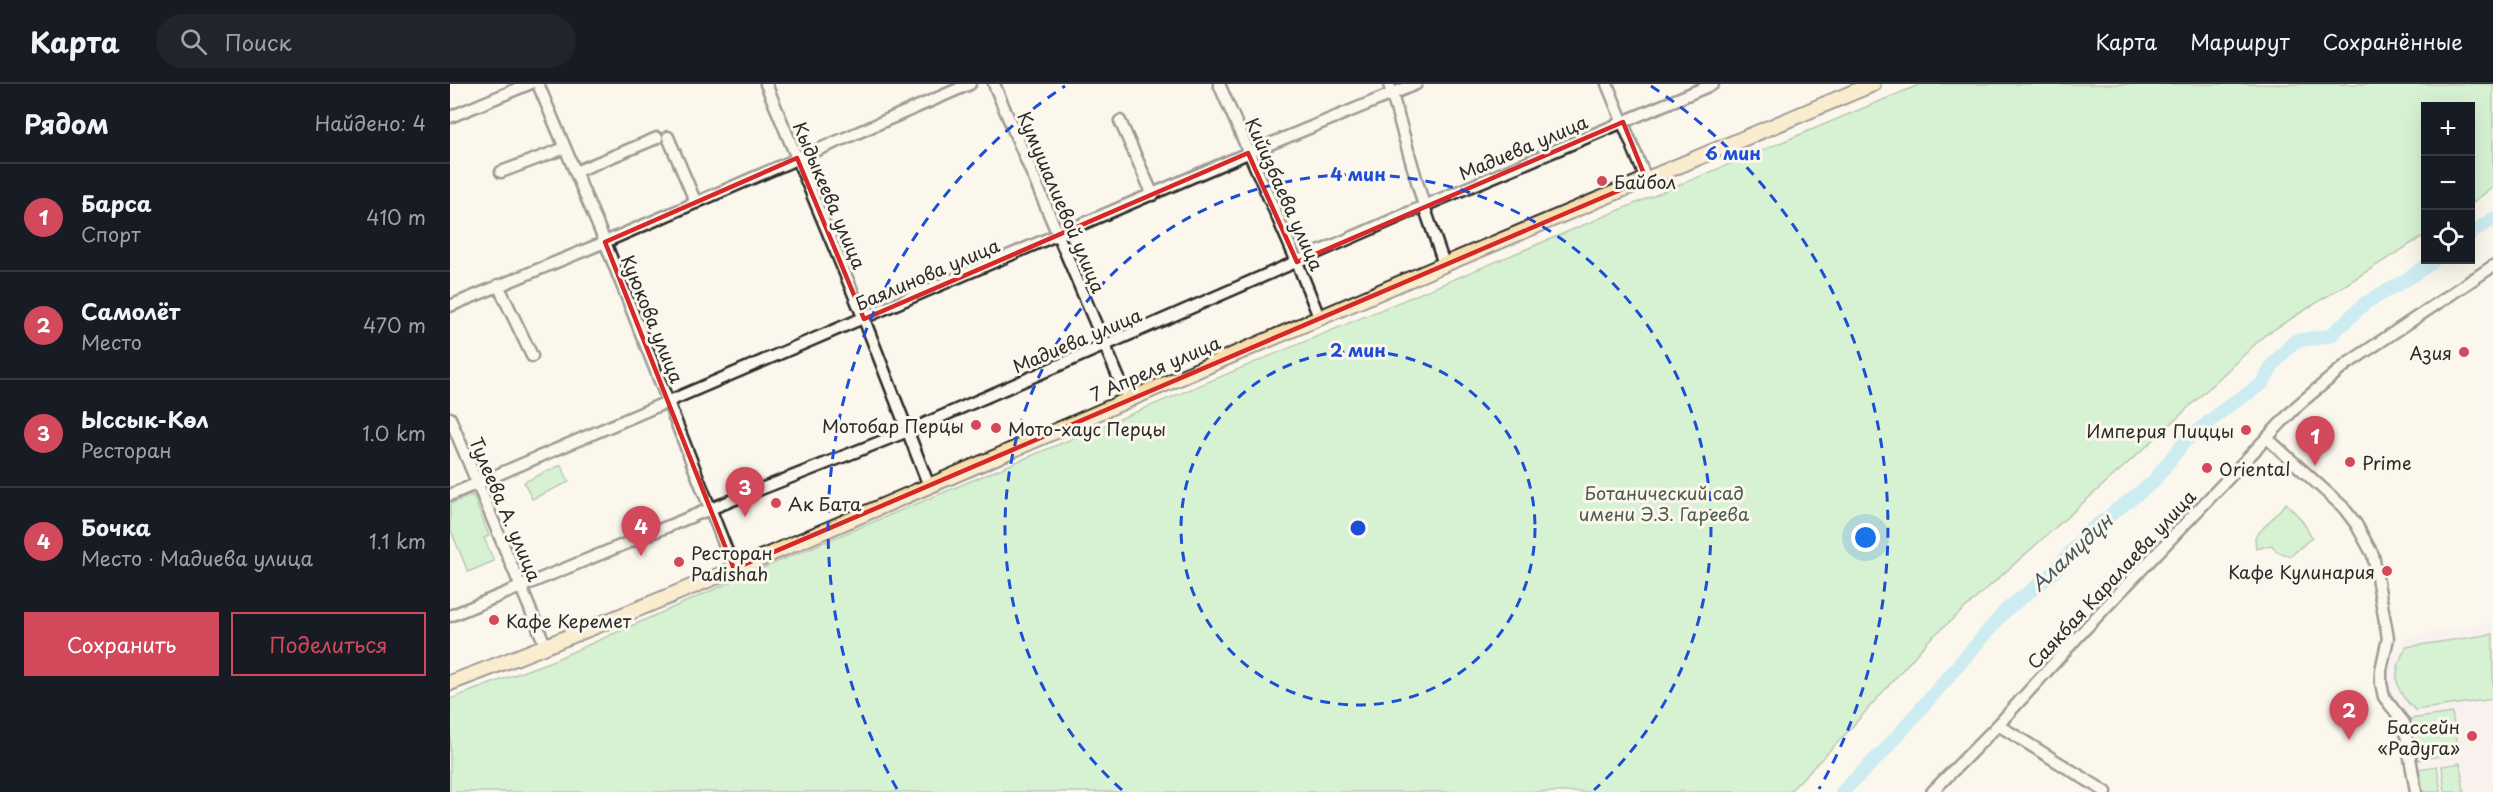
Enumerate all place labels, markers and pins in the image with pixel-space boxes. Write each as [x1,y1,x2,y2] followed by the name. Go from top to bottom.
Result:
[1614,168,1676,195] place label: Байбол
[1595,174,1609,188] marker: Байбол
[2409,339,2452,366] place label: Азия
[2457,345,2471,359] marker: Азия
[822,412,964,439] place label: Мотобар Перцы
[1008,415,1166,442] place label: Мото-хаус Перцы
[2296,416,2334,466] pin: 1
[2087,417,2234,444] place label: Империя Пиццы
[969,418,983,432] marker: Мотобар Перцы
[989,421,1003,435] marker: Мото-хаус Перцы
[2239,423,2253,437] marker: Империя Пиццы
[2362,449,2412,476] place label: Prime
[2219,455,2290,482] place label: Oriental
[2343,455,2357,469] marker: Prime
[2200,461,2214,475] marker: Oriental
[726,468,764,517] pin: 3
[788,490,862,517] place label: Ак Бата
[769,496,783,510] marker: Ак Бата
[622,506,660,556] pin: 4
[1348,518,1368,538] centre of rings
[691,539,773,587] place label: Ресторан Padishah
[672,555,686,569] marker: Ресторан Padishah
[2228,558,2375,585] place label: Кафе Кулинария
[2380,564,2394,578] marker: Кафе Кулинария
[506,607,632,634] place label: Кафе Керемет
[487,613,501,627] marker: Кафе Керемет
[2330,690,2368,740] pin: 2
[2377,713,2460,761] place label: Бассейн «Радуга»
[2465,729,2479,743] marker: Бассейн «Радуга»

